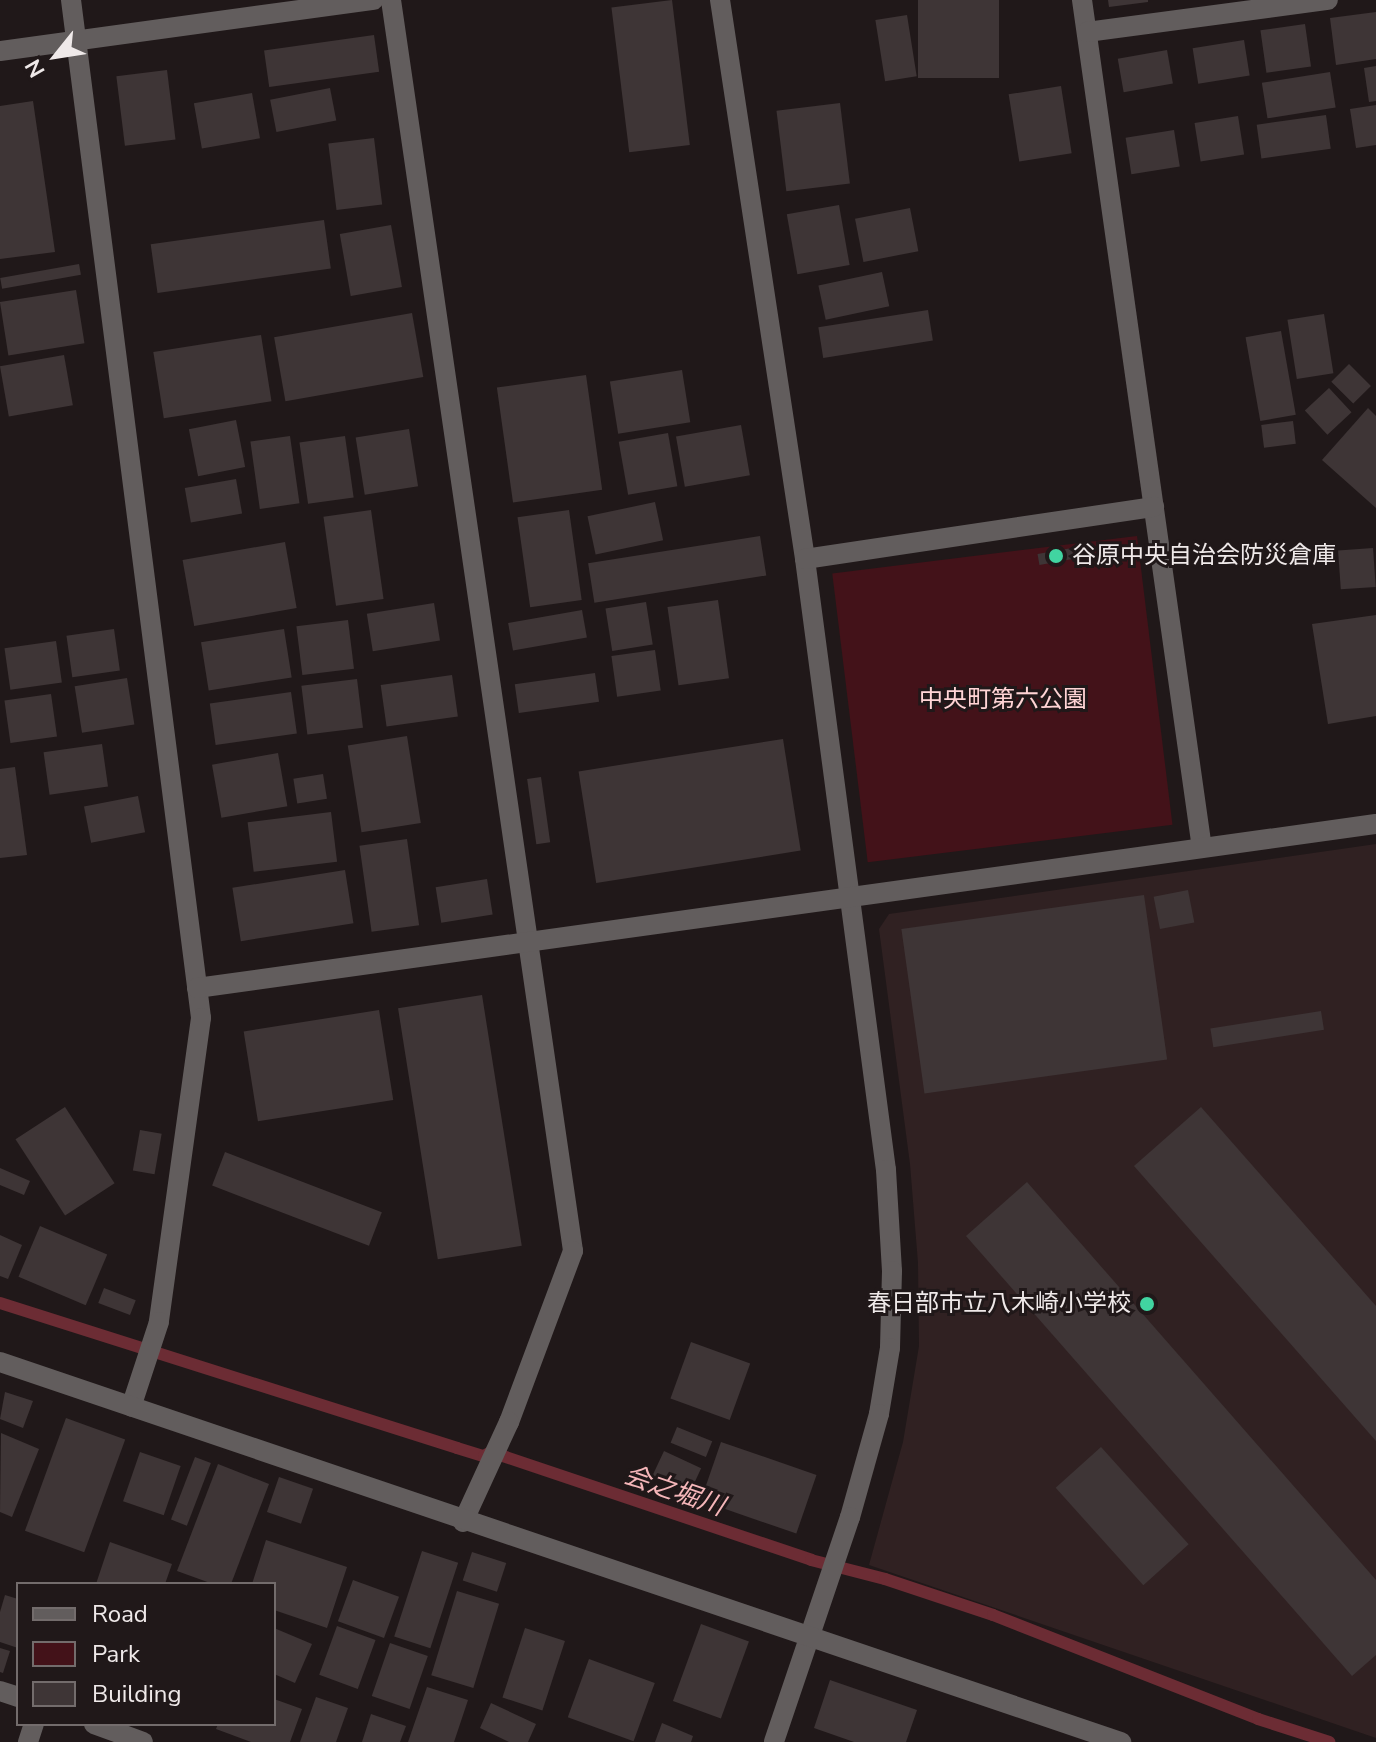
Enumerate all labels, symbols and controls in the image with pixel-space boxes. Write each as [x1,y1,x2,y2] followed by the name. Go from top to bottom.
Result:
[16,16,96,96] north arrow
[18,53,52,83] text: N
[1072,542,1336,570] place label: 谷原中央自治会防災倉庫
[1047,547,1065,565] marker: 谷原中央自治会防災倉庫
[919,686,1087,714] park label: 中央町第六公園
[867,1290,1131,1318] place label: 春日部市立八木崎小学校
[1138,1295,1156,1313] marker: 春日部市立八木崎小学校
[620,1459,728,1523] water label: 会之堀川
[16,1582,276,1726] legend
[92,1598,148,1630] text: Road
[92,1638,140,1670] text: Park
[92,1678,182,1710] text: Building

